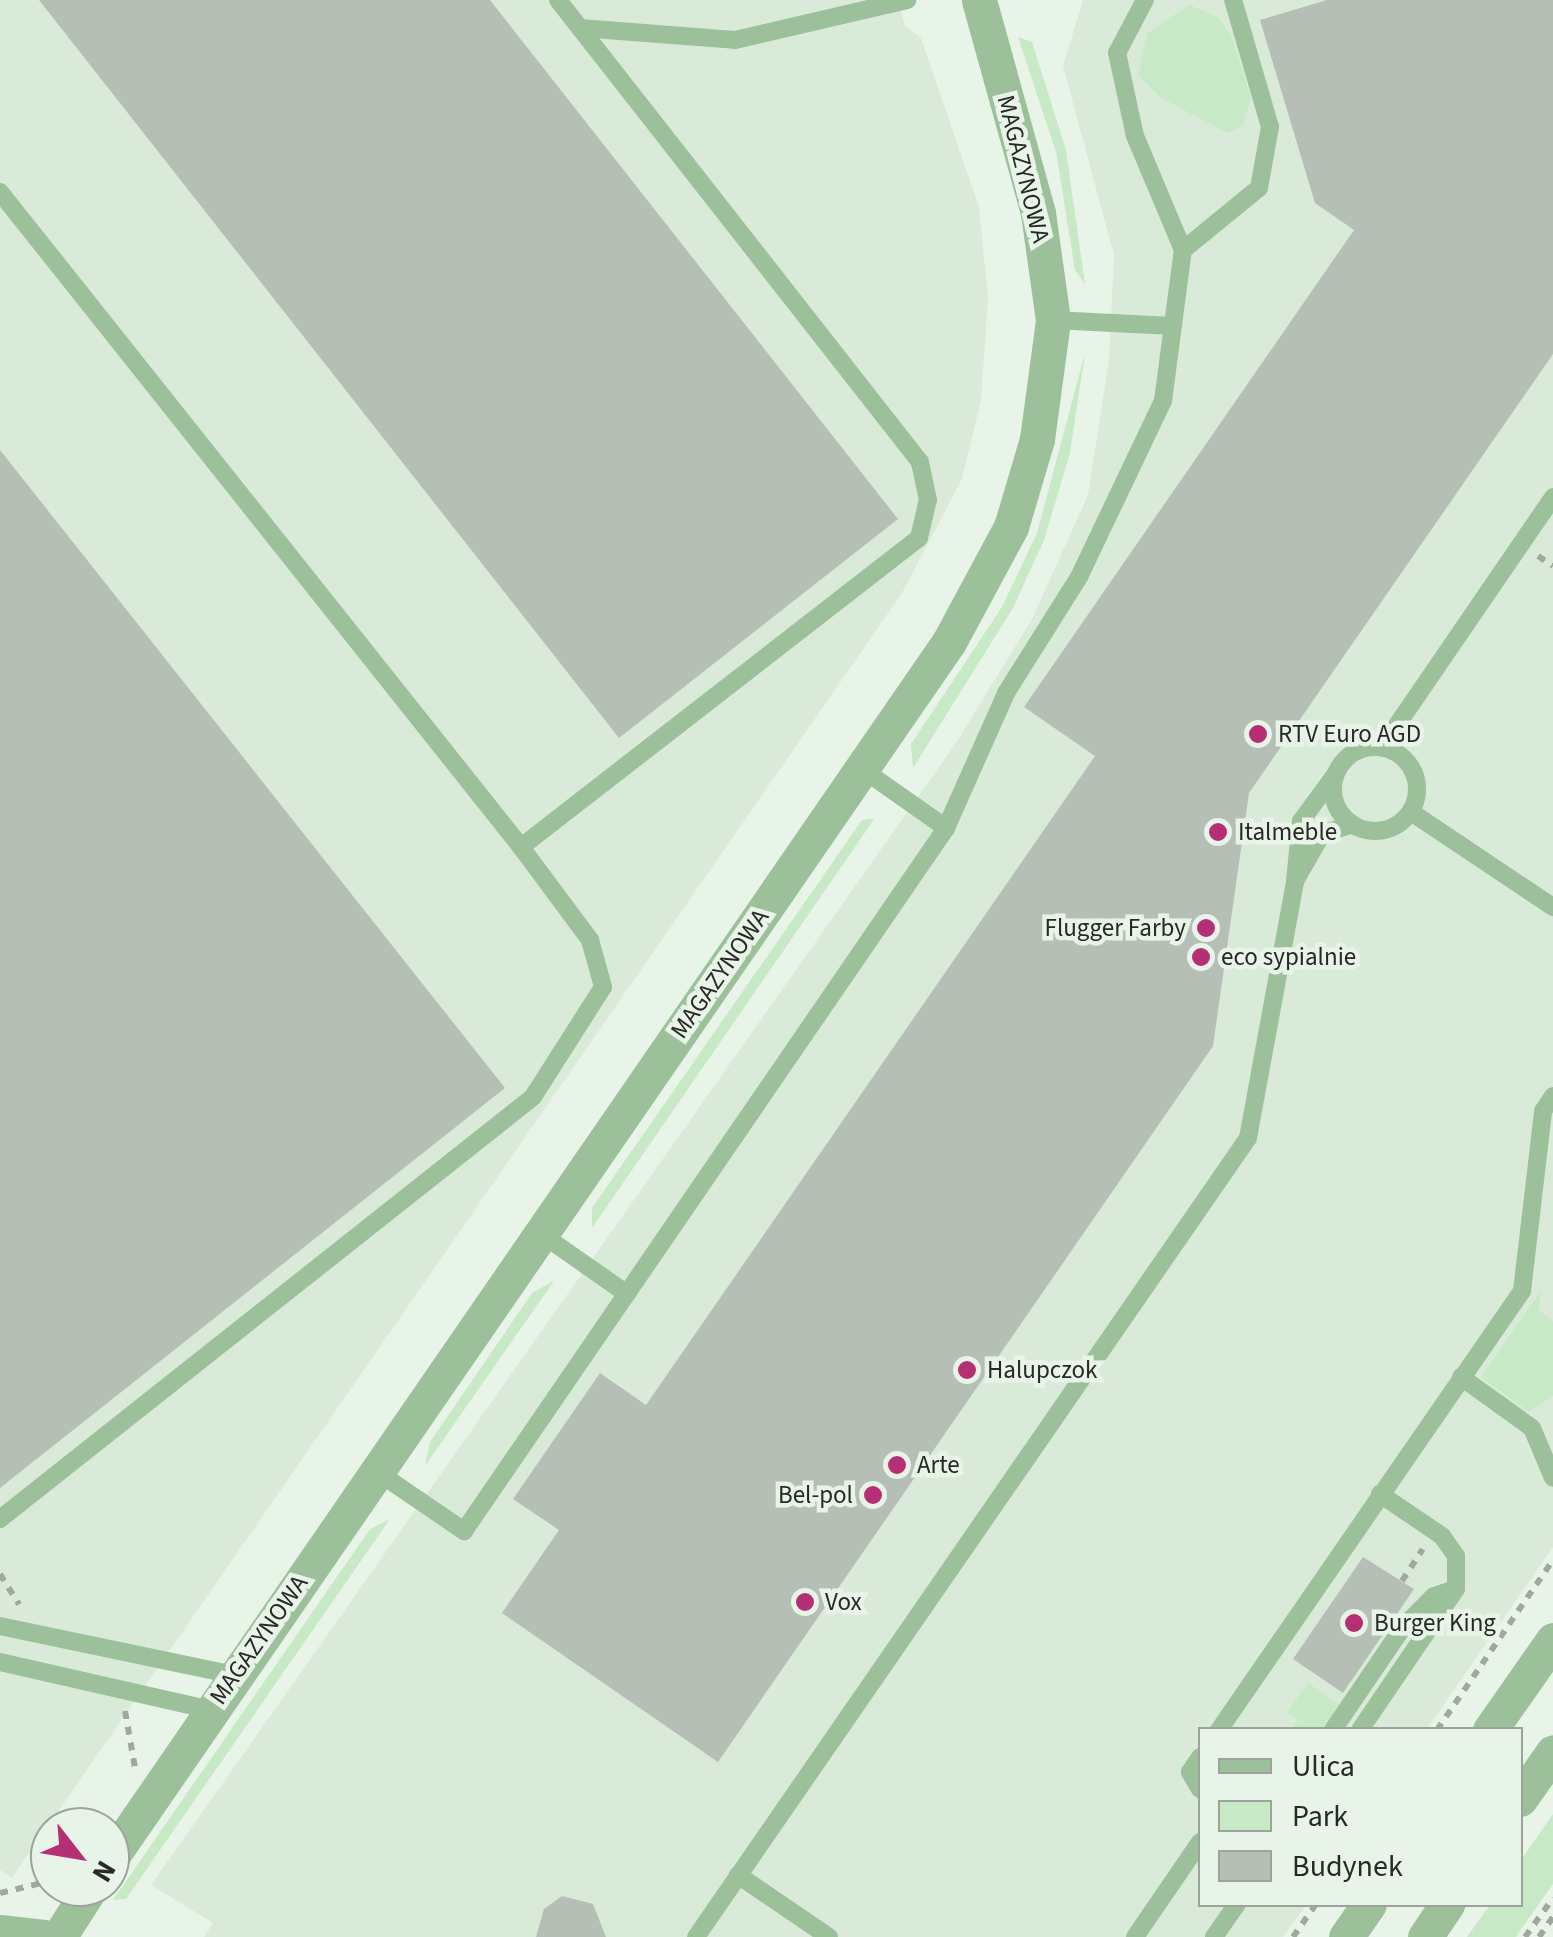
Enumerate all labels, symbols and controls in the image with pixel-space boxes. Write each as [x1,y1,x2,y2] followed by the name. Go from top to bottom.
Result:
[990,92,1056,246] street label: MAGAZYNOWA
[1278,719,1421,749] place label: RTV Euro AGD
[1247,723,1269,745] marker: RTV Euro AGD
[1238,817,1337,847] place label: Italmeble
[1207,821,1229,843] marker: Italmeble
[664,904,776,1044] street label: MAGAZYNOWA
[1045,913,1186,943] place label: Flugger Farby
[1195,917,1217,939] marker: Flugger Farby
[1221,942,1356,972] place label: eco sypialnie
[1190,946,1212,968] marker: eco sypialnie
[987,1355,1097,1385] place label: Halupczok
[956,1359,978,1381] marker: Halupczok
[917,1450,960,1480] place label: Arte
[886,1454,908,1476] marker: Arte
[778,1480,853,1510] place label: Bel-pol
[862,1484,884,1506] marker: Bel-pol
[203,1570,315,1710] street label: MAGAZYNOWA
[825,1587,862,1617] place label: Vox
[794,1591,816,1613] marker: Vox
[1374,1608,1496,1638] place label: Burger King
[1343,1612,1365,1634] marker: Burger King
[1198,1727,1523,1907] legend
[1292,1745,1355,1788] text: Ulica
[1292,1795,1348,1838] text: Park
[30,1807,130,1907] north arrow
[1292,1845,1403,1888] text: Budynek
[82,1853,126,1890] text: N

